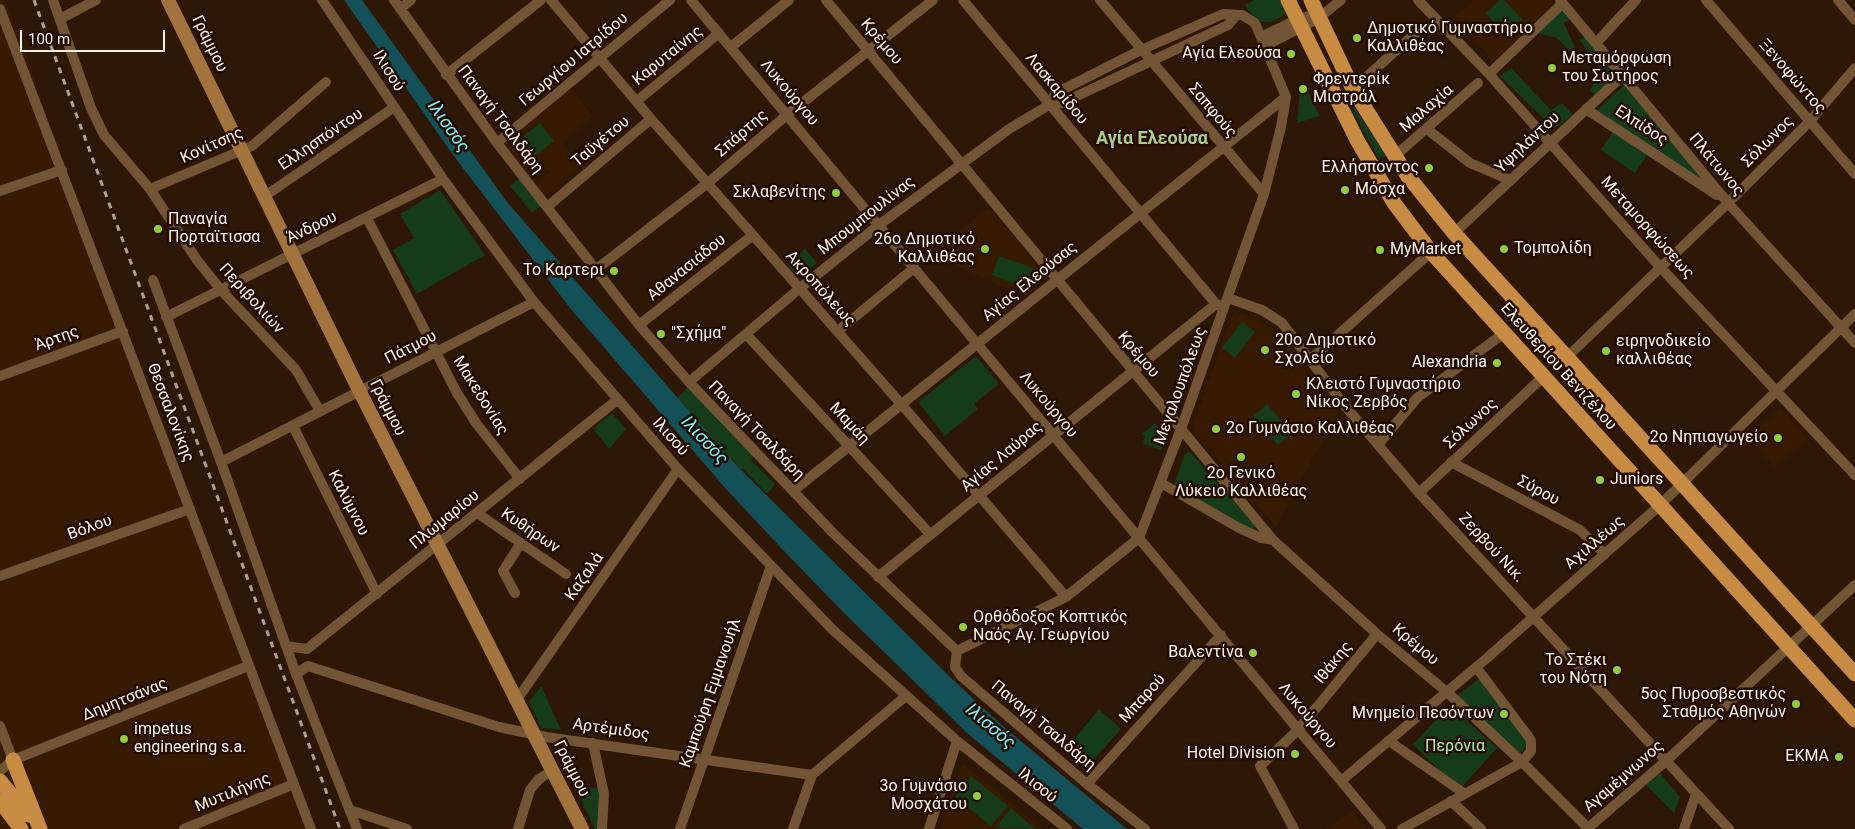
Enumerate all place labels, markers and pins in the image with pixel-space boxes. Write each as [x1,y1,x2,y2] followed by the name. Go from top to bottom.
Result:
[1367,19,1533,57] place label: Δημοτικό Γυμναστήριο Καλλιθέας
[1351,32,1363,44] marker: Δημοτικό Γυμναστήριο Καλλιθέας
[1182,44,1281,64] place label: Αγία Ελεούσα
[1285,48,1297,60] marker: Αγία Ελεούσα
[1562,49,1672,87] place label: Μεταμόρφωση του Σωτήρος
[1546,62,1558,74] marker: Μεταμόρφωση του Σωτήρος
[1313,70,1390,108] place label: Φρεντερίκ Μιστράλ
[1297,83,1309,95] marker: Φρεντερίκ Μιστράλ
[1322,158,1419,178] place label: Ελλήσποντος
[1423,162,1435,174] marker: Ελλήσποντος
[1355,180,1405,200] place label: Μόσχα
[733,183,826,203] place label: Σκλαβενίτης
[1339,184,1351,196] marker: Μόσχα
[830,187,842,199] marker: Σκλαβενίτης
[168,210,260,248] place label: Παναγία Πορταϊτισσα
[152,223,164,235] marker: Παναγία Πορταϊτισσα
[874,230,975,268] place label: 26ο Δημοτικό Καλλιθέας
[1514,239,1592,259] place label: Τομπολίδη
[1390,240,1461,260] place label: MyMarket
[979,243,991,255] marker: 26ο Δημοτικό Καλλιθέας
[1498,243,1510,255] marker: Τομπολίδη
[1374,244,1386,256] marker: MyMarket
[523,261,604,281] place label: Το Καρτερι
[608,265,620,277] marker: Το Καρτερι
[671,324,726,344] place label: "Σχήμα"
[655,328,667,340] marker: "Σχήμα"
[1275,331,1376,369] place label: 20ο Δημοτικό Σχολείο
[1616,332,1711,370] place label: ειρηνοδικείο καλλιθέας
[1259,344,1271,356] marker: 20ο Δημοτικό Σχολείο
[1600,345,1612,357] marker: ειρηνοδικείο καλλιθέας
[1412,353,1487,373] place label: Alexandria
[1491,357,1503,369] marker: Alexandria
[1306,375,1461,413] place label: Κλειστό Γυμναστήριο Νίκος Ζερβός
[1290,388,1302,400] marker: Κλειστό Γυμναστήριο Νίκος Ζερβός
[1226,419,1395,439] place label: 2ο Γυμνάσιο Καλλιθέας
[1210,423,1222,435] marker: 2ο Γυμνάσιο Καλλιθέας
[1650,428,1768,448] place label: 2ο Νηπιαγωγείο
[1772,432,1784,444] marker: 2ο Νηπιαγωγείο
[1235,451,1247,463] marker: 2ο Γενικό Λύκειο Καλλιθέας
[1175,464,1307,502] place label: 2ο Γενικό Λύκειο Καλλιθέας
[1610,470,1663,490] place label: Juniors
[1594,474,1606,486] marker: Juniors
[973,608,1128,646] place label: Ορθόδοξος Κοπτικός Ναός Αγ. Γεωργίου
[957,621,969,633] marker: Ορθόδοξος Κοπτικός Ναός Αγ. Γεωργίου
[1168,643,1243,663] place label: Βαλεντίνα
[1247,647,1259,659] marker: Βαλεντίνα
[1539,651,1607,689] place label: Το Στέκι του Νότη
[1611,664,1623,676] marker: Το Στέκι του Νότη
[1640,685,1786,723] place label: 5ος Πυροσβεστικός Σταθμός Αθηνών
[1790,698,1802,710] marker: 5ος Πυροσβεστικός Σταθμός Αθηνών
[1352,704,1494,724] place label: Μνημείο Πεσόντων
[1498,708,1510,720] marker: Μνημείο Πεσόντων
[134,720,246,758] place label: impetus engineering s.a.
[118,733,130,745] marker: impetus engineering s.a.
[1187,744,1285,764] place label: Hotel Division
[1785,747,1829,767] place label: ΕΚΜΑ
[1289,748,1301,760] marker: Hotel Division
[1833,751,1845,763] marker: ΕΚΜΑ
[880,777,967,815] place label: 3o Γυμνάσιο Μοσχάτου
[971,790,983,802] marker: 3o Γυμνάσιο Μοσχάτου

